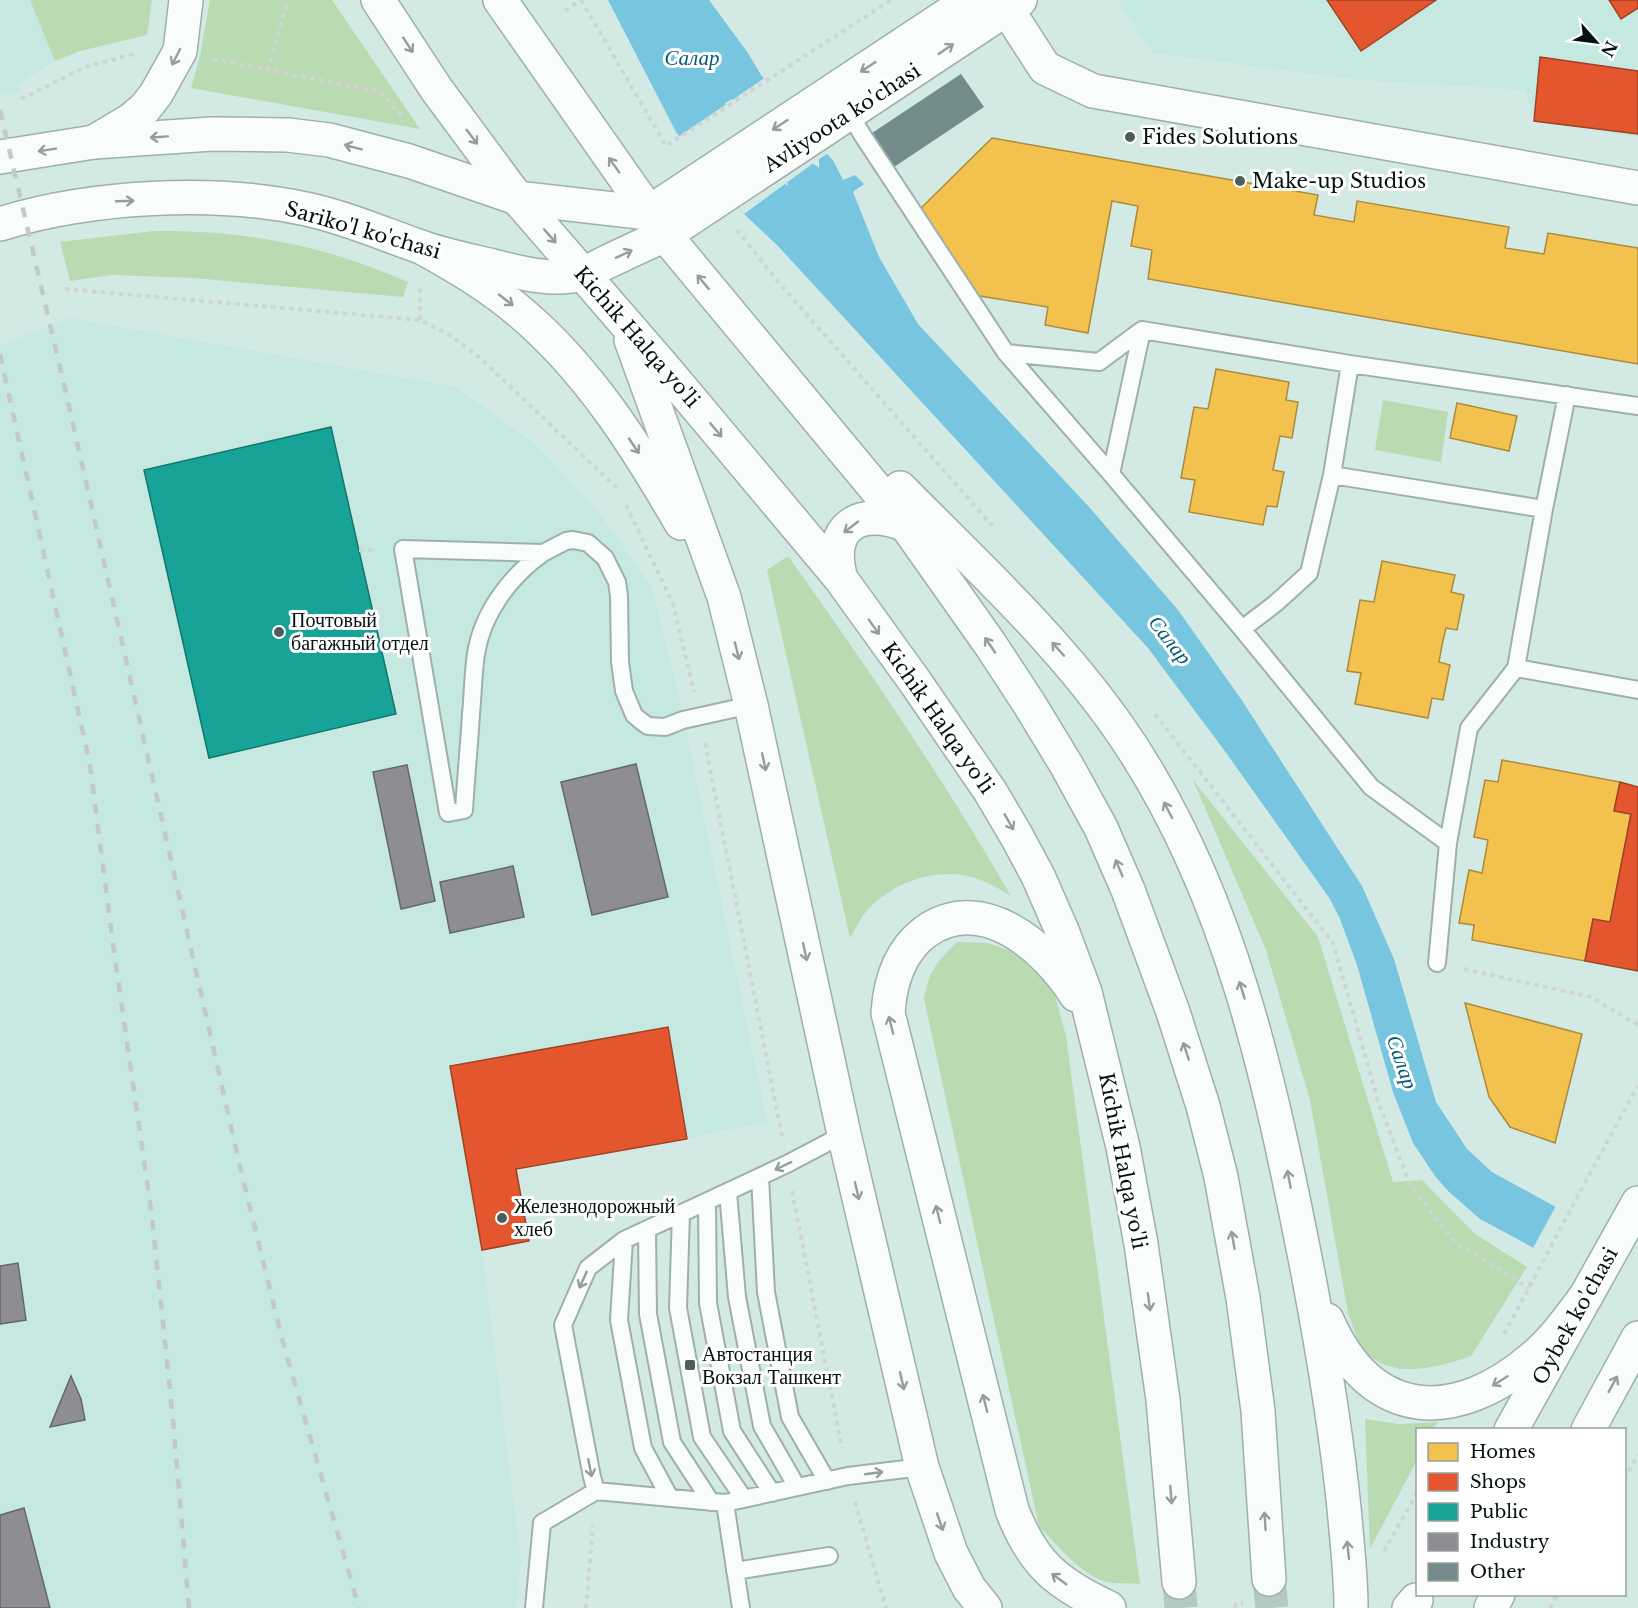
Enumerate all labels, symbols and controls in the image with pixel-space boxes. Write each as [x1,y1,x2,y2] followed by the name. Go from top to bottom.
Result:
[1566,12,1626,72] north arrow
[402,36,414,53] one-way arrow
[1597,38,1622,60] text: N
[938,43,954,55] one-way arrow
[664,45,720,71] water label: Салар
[170,48,182,65] one-way arrow
[758,58,925,178] street label: Avliyoota ko'chasi
[861,61,877,73] one-way arrow
[772,119,789,131] one-way arrow
[1142,125,1298,149] place label: Fides Solutions
[466,129,478,145] one-way arrow
[1123,130,1137,144] marker: Fides Solutions
[149,132,169,143] one-way arrow
[343,140,362,152] one-way arrow
[38,144,58,155] one-way arrow
[608,157,621,173] one-way arrow
[1252,169,1426,193] place label: Make-up Studios
[1233,174,1247,188] marker: Make-up Studios
[114,195,134,206] one-way arrow
[282,196,444,264] street label: Sariko'l ko'chasi
[543,228,557,243] one-way arrow
[614,248,632,260] one-way arrow
[569,261,705,413] street label: Kichik Halqa yo'li
[697,274,710,290] one-way arrow
[497,294,513,307] one-way arrow
[710,421,723,437] one-way arrow
[628,437,640,454] one-way arrow
[844,520,860,533] one-way arrow
[291,608,429,655] place label: Почтовый багажный отдел
[1143,610,1197,670] water label: Салар
[868,618,880,634] one-way arrow
[272,625,286,639] marker: Почтовый багажный отдел
[984,637,996,653] one-way arrow
[877,638,999,798] street label: Kichik Halqa yo'li
[732,641,744,660] one-way arrow
[1051,642,1065,657] one-way arrow
[758,752,770,771] one-way arrow
[1162,801,1173,819] one-way arrow
[1003,813,1015,830] one-way arrow
[1113,859,1124,878] one-way arrow
[799,943,811,962] one-way arrow
[1236,981,1247,1000] one-way arrow
[884,1016,896,1035] one-way arrow
[1381,1032,1423,1092] water label: Салар
[1180,1042,1191,1061] one-way arrow
[1094,1071,1152,1251] street label: Kichik Halqa yo'li
[775,1160,793,1172] one-way arrow
[1283,1169,1294,1189] one-way arrow
[852,1181,864,1200] one-way arrow
[514,1194,676,1241] place label: Железнодорожный хлеб
[931,1205,943,1224] one-way arrow
[495,1211,509,1225] marker: Железнодорожный хлеб
[1227,1231,1238,1250] one-way arrow
[1527,1243,1623,1389] street label: Oybek ko'chasi
[577,1270,588,1289] one-way arrow
[1144,1291,1155,1311] one-way arrow
[702,1342,841,1389] place label: Автостанция Вокзал Ташкент
[683,1358,697,1372] marker: Автостанция Вокзал Ташкент
[896,1371,908,1390] one-way arrow
[1492,1375,1509,1387] one-way arrow
[1608,1375,1619,1393] one-way arrow
[978,1394,990,1413] one-way arrow
[1416,1428,1626,1596] legend
[1470,1441,1536,1463] text: Homes
[585,1458,596,1477] one-way arrow
[863,1467,883,1478] one-way arrow
[1470,1471,1526,1493] text: Shops
[1166,1485,1177,1505] one-way arrow
[1470,1501,1528,1523] text: Public
[1260,1511,1271,1531] one-way arrow
[935,1512,946,1531] one-way arrow
[1470,1531,1550,1553] text: Industry
[1342,1540,1353,1560] one-way arrow
[1470,1561,1526,1583] text: Other
[1051,1573,1067,1585] one-way arrow

